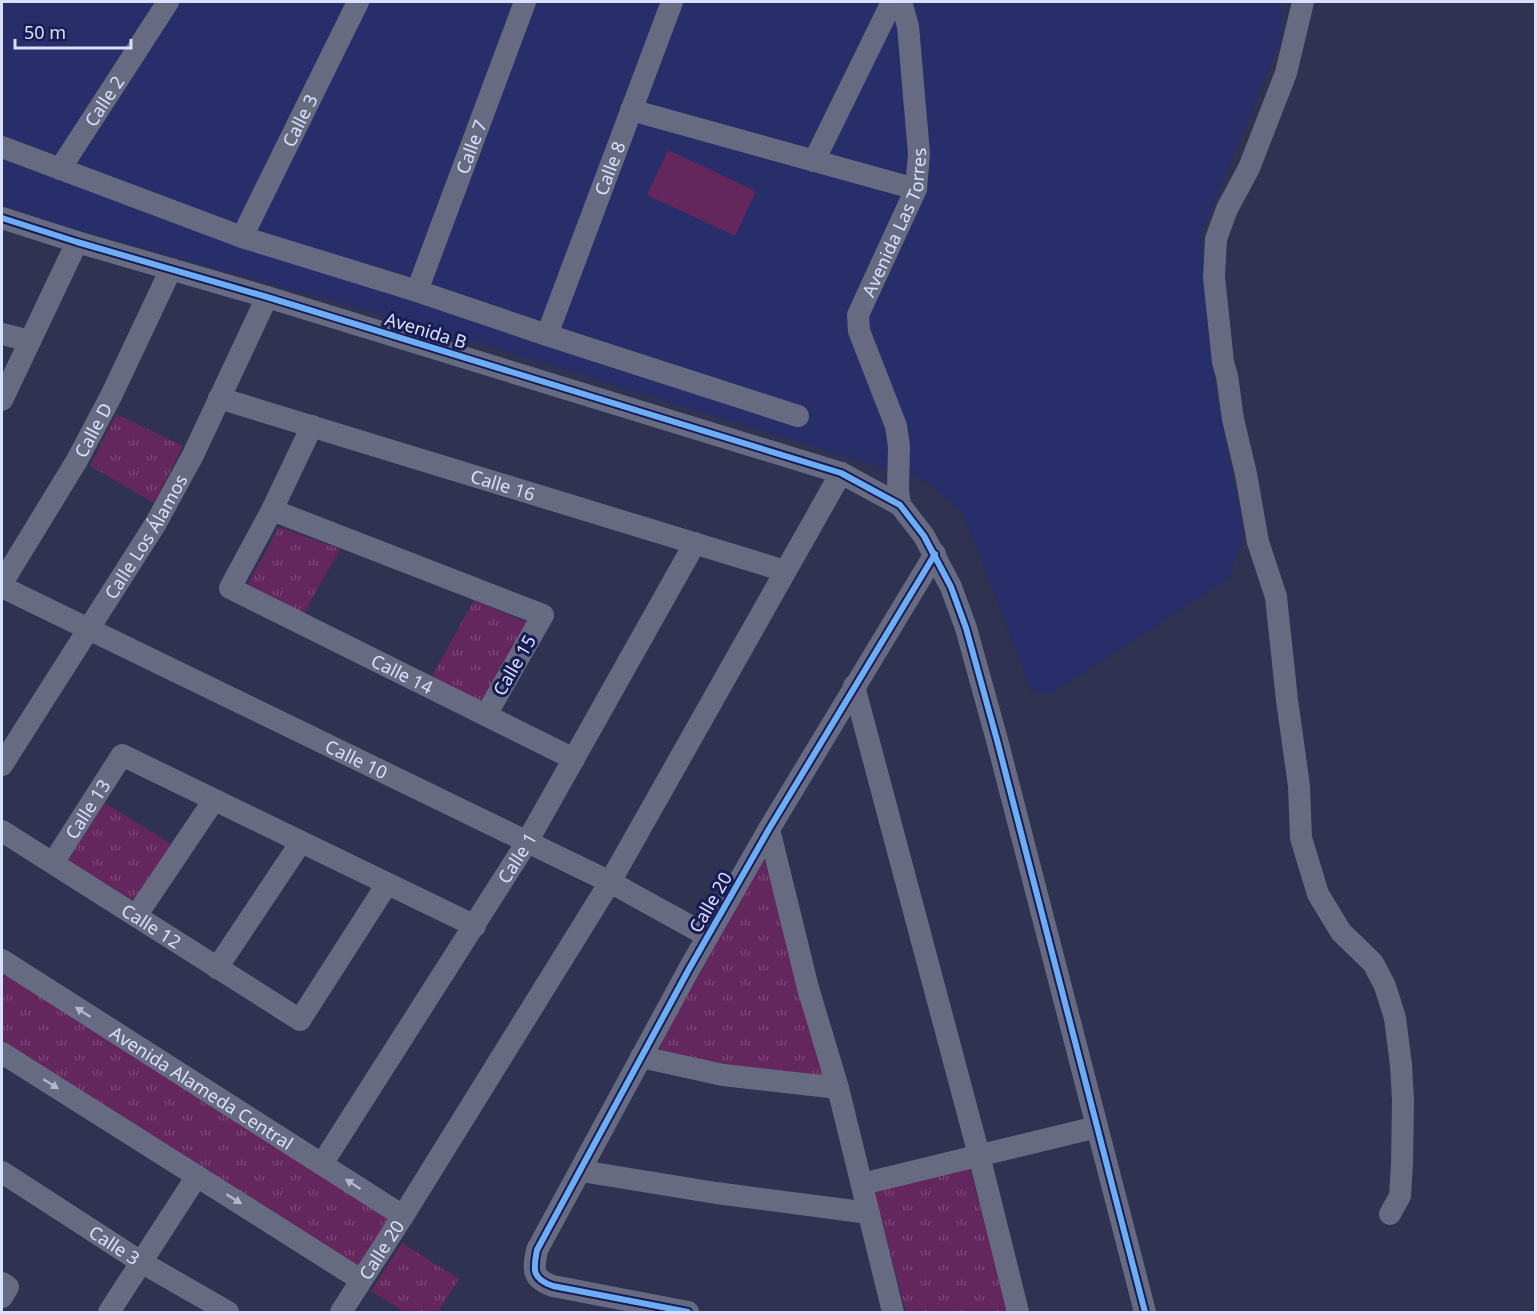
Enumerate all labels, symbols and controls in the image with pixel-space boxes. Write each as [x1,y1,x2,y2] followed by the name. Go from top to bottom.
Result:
[15,12,130,50] scale bar
[24,20,66,44] text: 50 m
[79,71,129,131] street label: Calle 2
[276,90,323,151] street label: Calle 3
[450,116,492,177] street label: Calle 7
[588,138,631,199] street label: Calle 8
[856,147,931,300] street label: Avenida Las Torres
[382,306,470,354] street label: Avenida B
[69,398,117,462] street label: Calle D
[468,464,538,506] street label: Calle 16
[99,470,192,604] street label: Calle Los Álamos
[487,630,541,700] street label: Calle 15
[367,648,437,699] street label: Calle 14
[321,734,392,784] street label: Calle 10
[60,775,115,843] street label: Calle 13
[492,828,542,888] street label: Calle 1
[683,867,737,937] street label: Calle 20
[117,898,186,954] street label: Calle 12
[75,1006,91,1017] one-way arrow
[106,1020,298,1155] street label: Avenida Alameda Central
[43,1078,59,1089] one-way arrow
[345,1179,362,1190] one-way arrow
[225,1194,242,1205] one-way arrow
[353,1216,409,1284] street label: Calle 20
[84,1220,144,1270] street label: Calle 3

